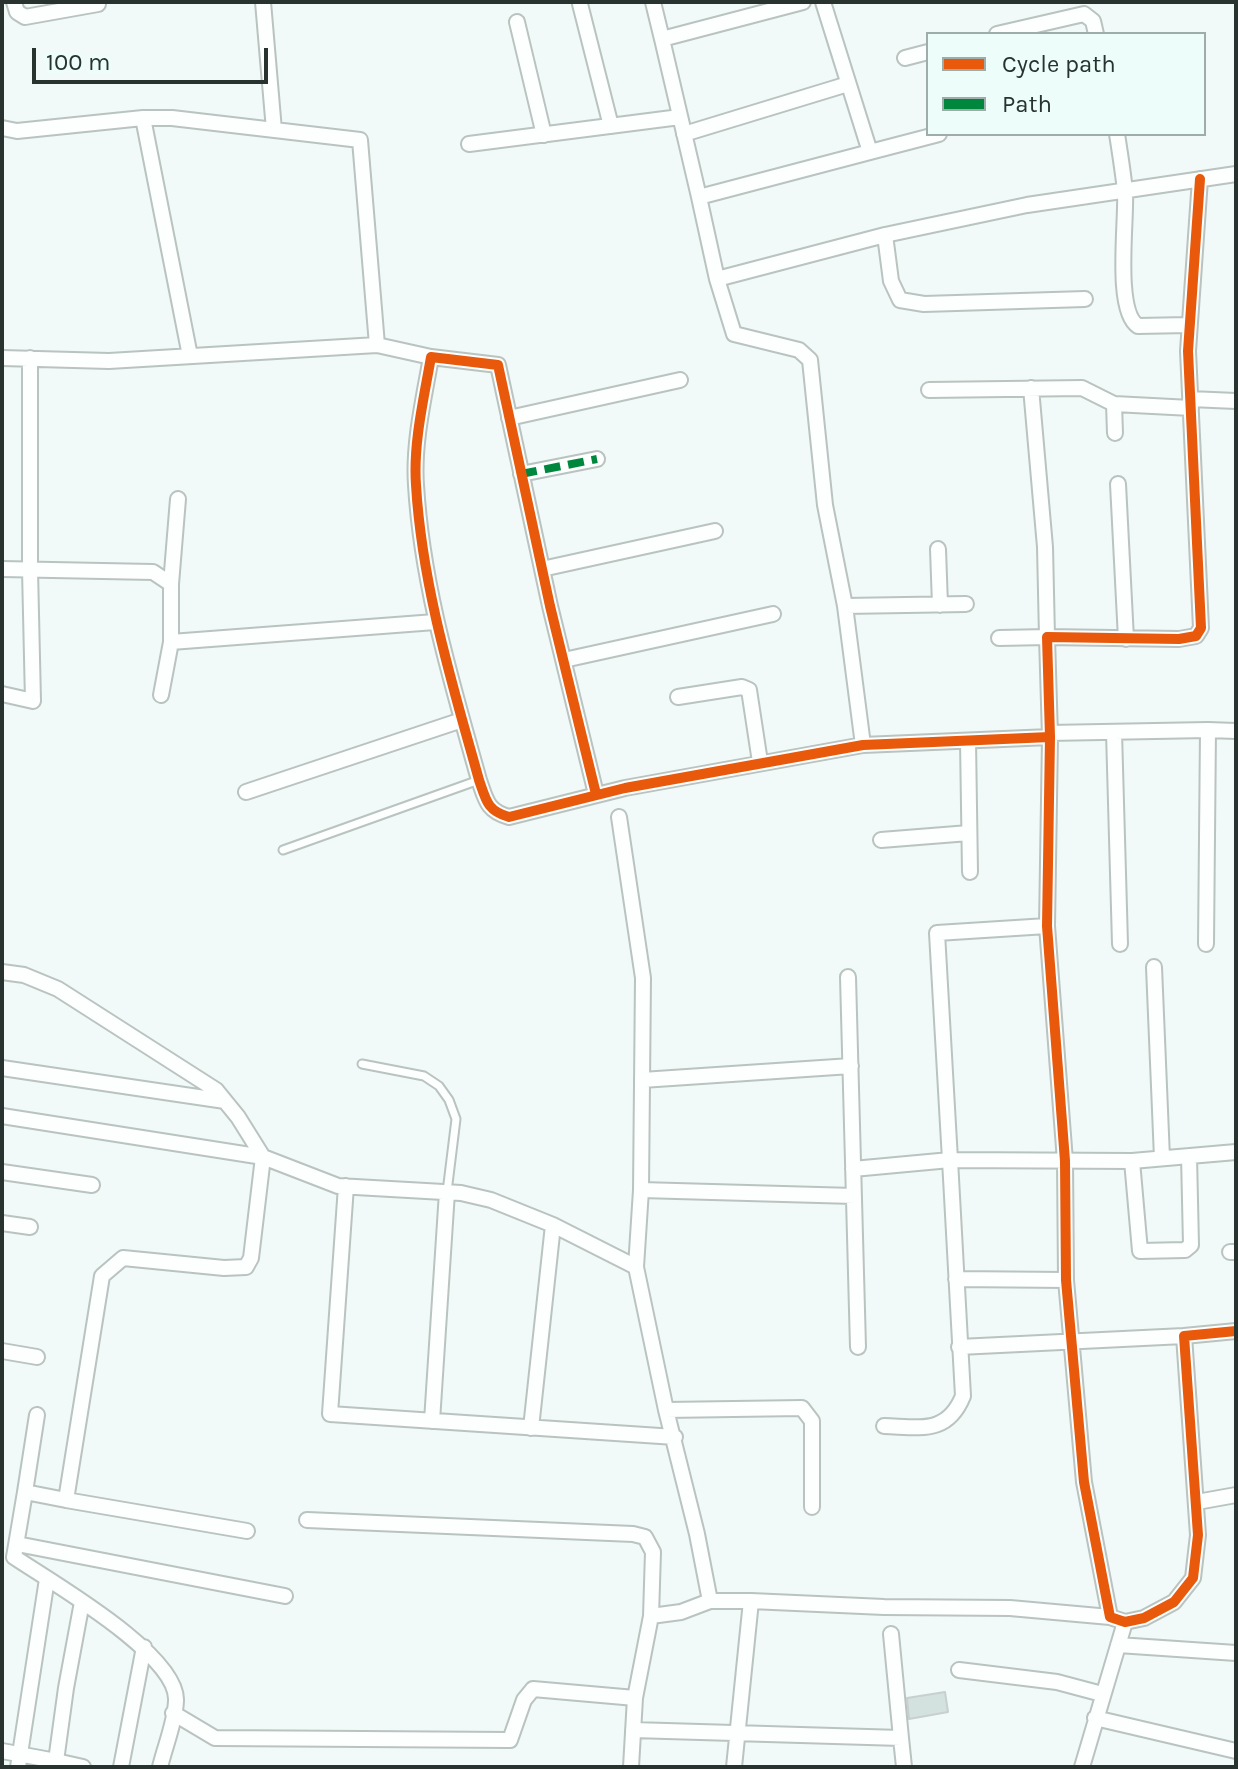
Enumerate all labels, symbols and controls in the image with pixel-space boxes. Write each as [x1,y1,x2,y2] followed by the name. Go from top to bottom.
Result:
[36,32,272,82] scale bar
[926,32,1206,136] legend
[46,48,111,76] text: 100 m
[1002,50,1116,78] text: Cycle path
[1002,90,1052,118] text: Path

